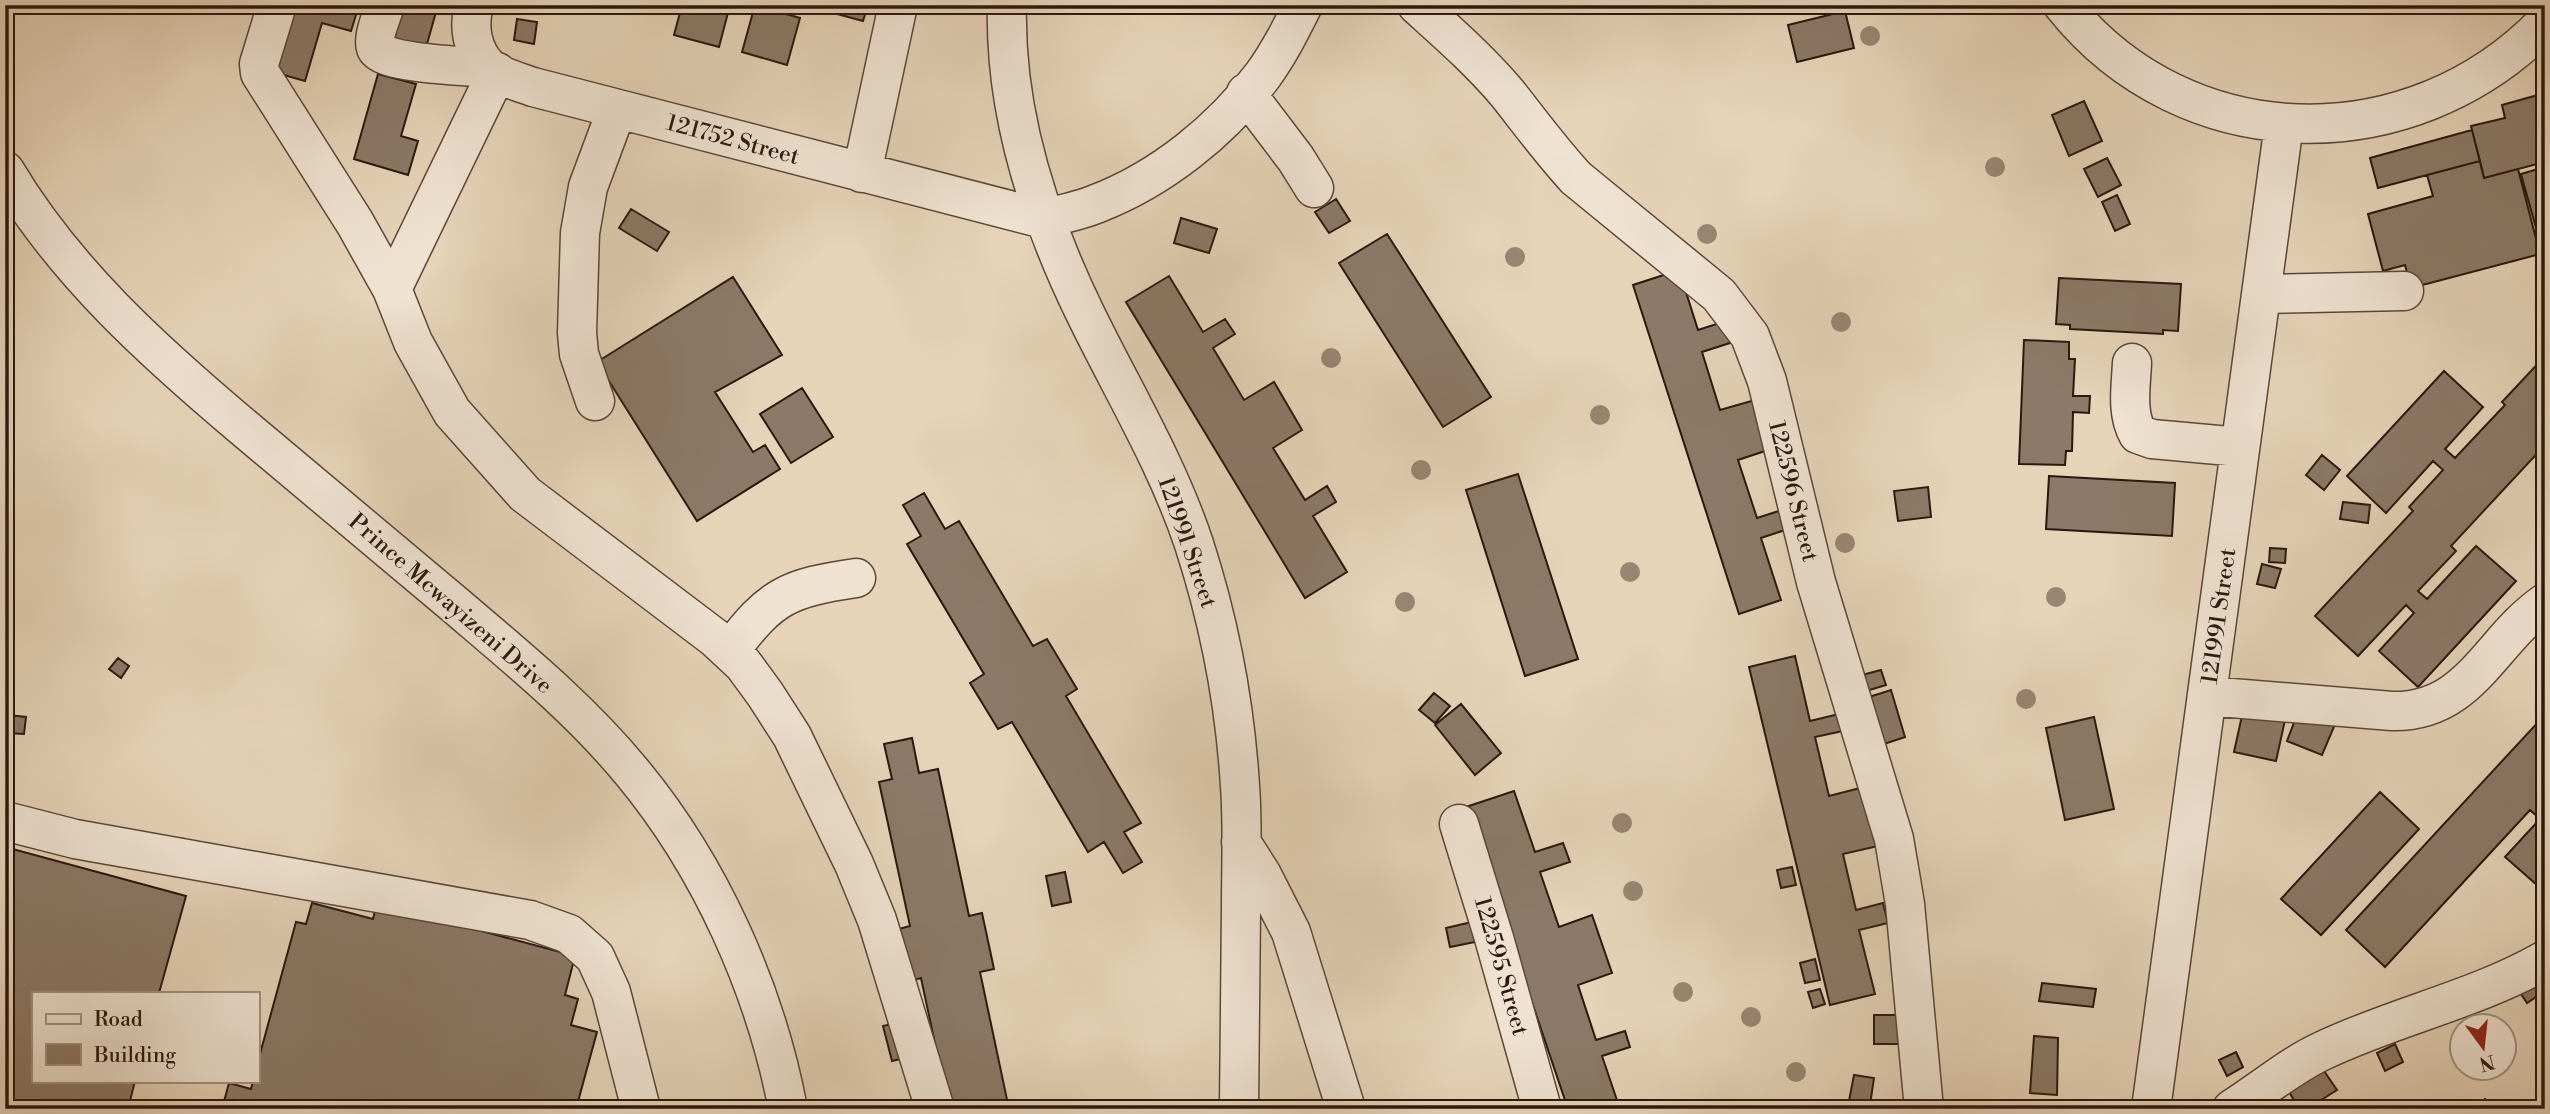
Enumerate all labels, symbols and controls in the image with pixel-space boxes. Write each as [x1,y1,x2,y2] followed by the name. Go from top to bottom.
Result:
[663,109,802,171] street label: 121752 Street
[1762,418,1824,565] street label: 122596 Street
[1151,473,1223,612] street label: 121991 Street
[343,508,558,700] street label: Prince Mcwayizeni Drive
[2196,546,2242,686] street label: 121991 Street
[1468,894,1534,1039] street label: 122595 Street
[32,992,259,1082] legend
[94,1007,143,1033] text: Road
[2448,1012,2518,1082] north arrow
[93,1043,176,1069] text: Building
[2477,1049,2498,1076] text: N

